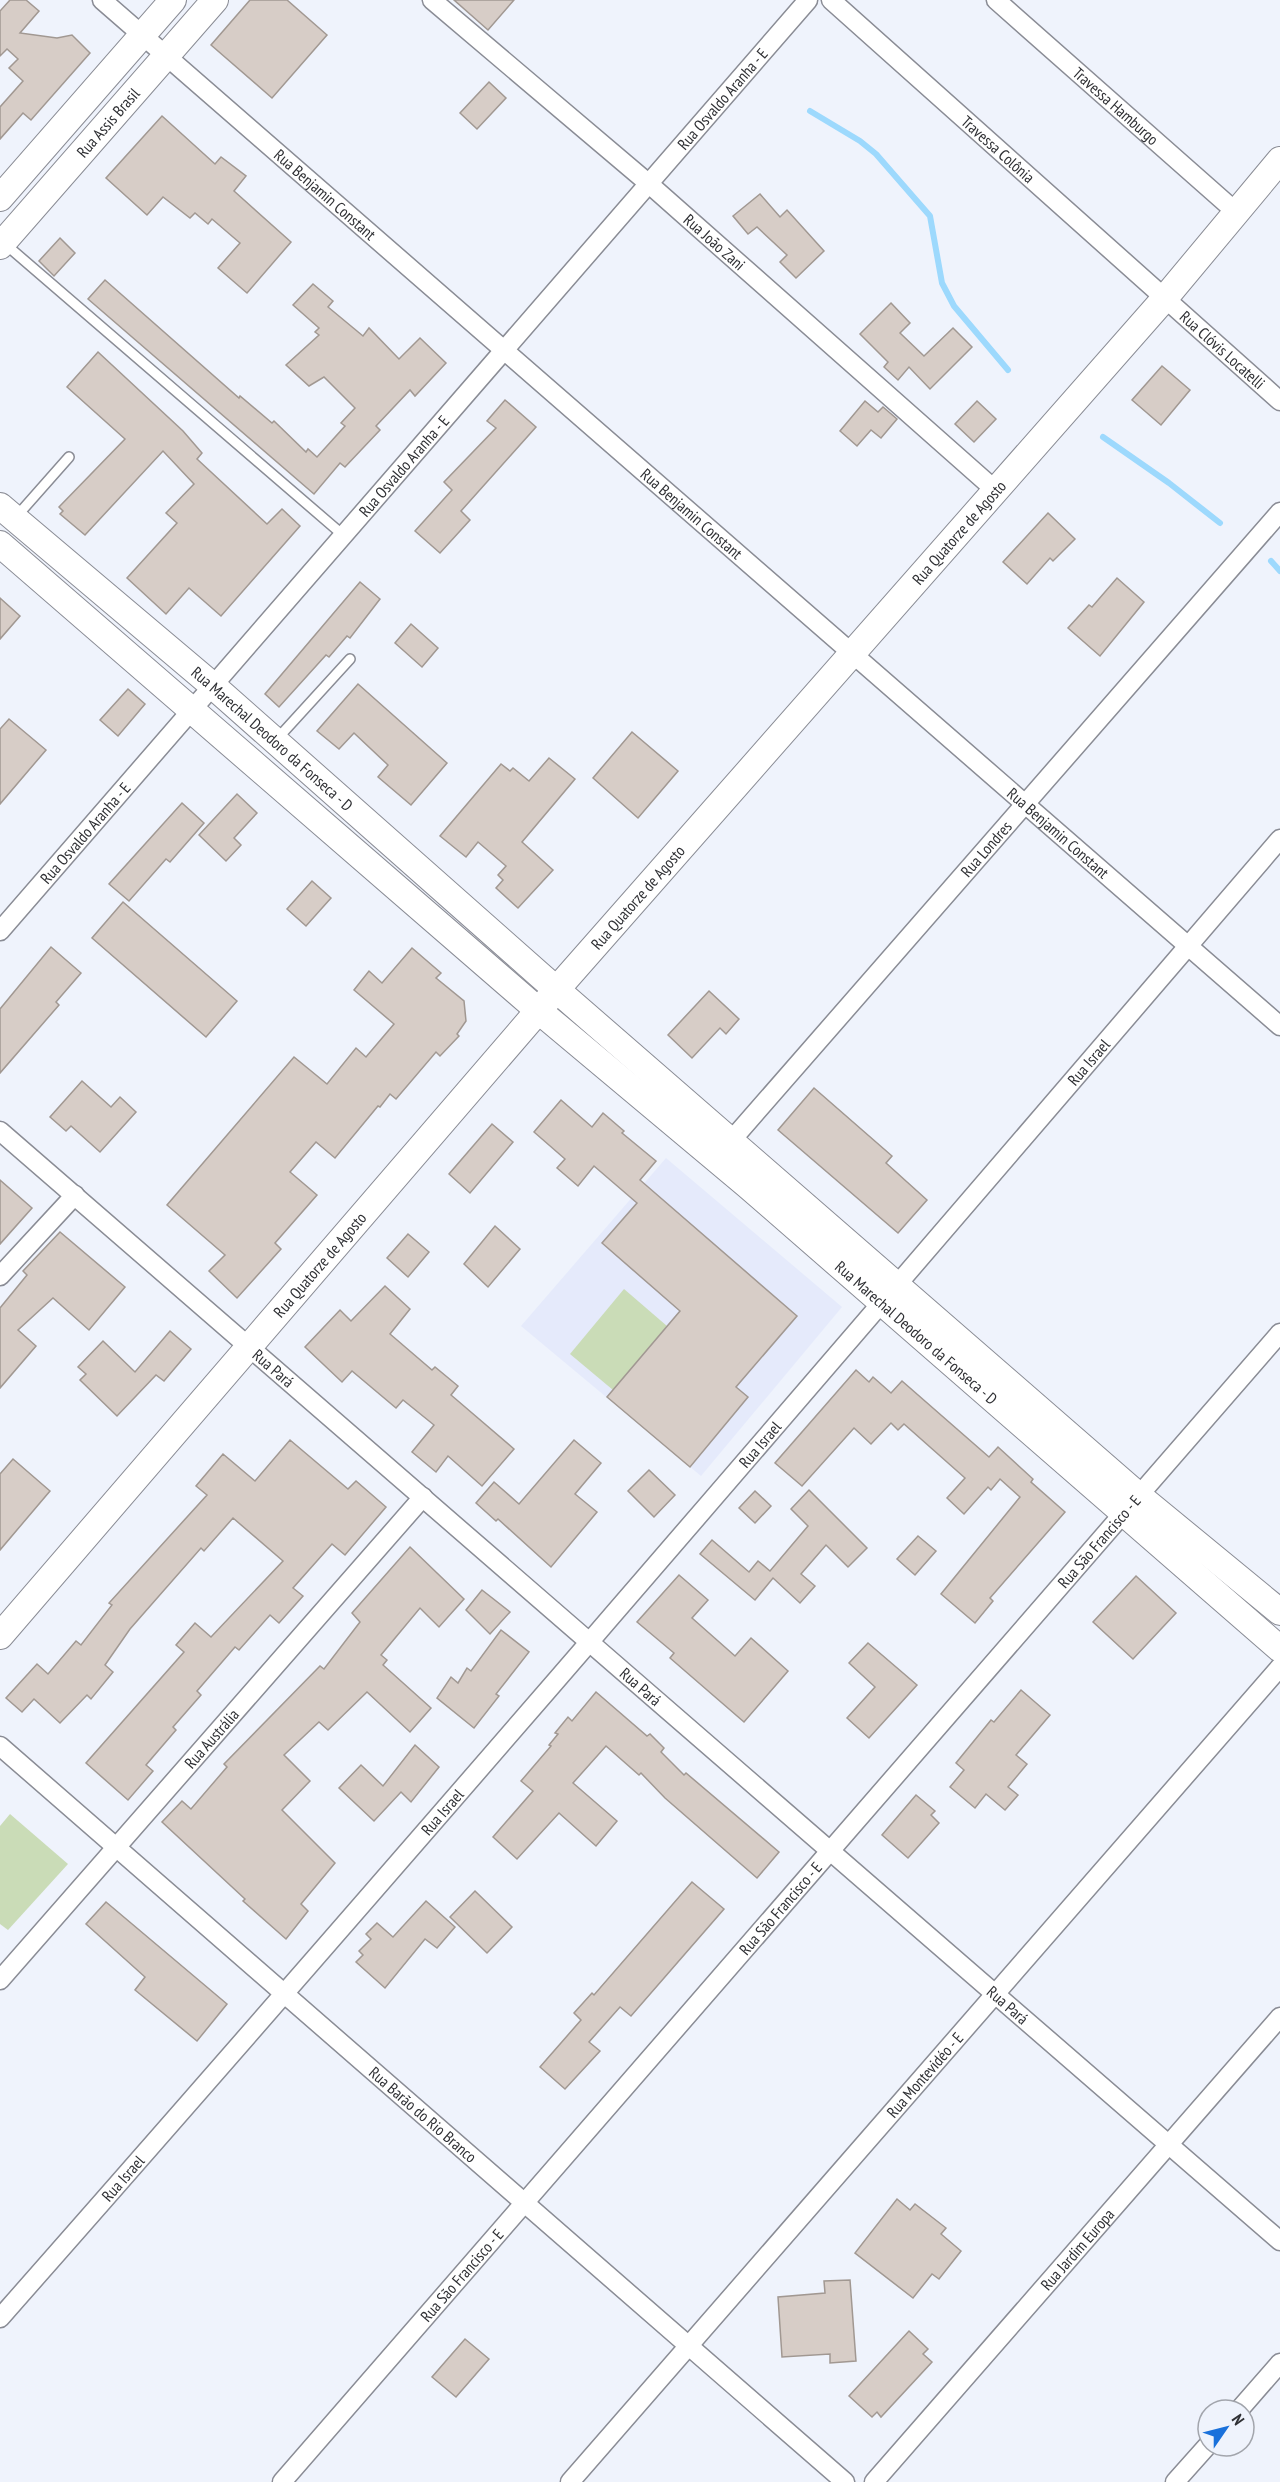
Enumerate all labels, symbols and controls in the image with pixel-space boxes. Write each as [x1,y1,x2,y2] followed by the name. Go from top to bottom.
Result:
[673,44,772,154] street label: Rua Osvaldo Aranha - E
[1069,63,1163,149] street label: Travessa Hamburgo
[72,83,144,161] street label: Rua Assis Brasil
[957,111,1039,187] street label: Travessa Colônia
[270,145,381,244] street label: Rua Benjamin Constant
[680,209,749,274] street label: Rua João Zani
[1176,306,1269,393] street label: Rua Clóvis Locatelli
[354,411,453,521] street label: Rua Osvaldo Aranha - E
[637,464,747,564] street label: Rua Benjamin Constant
[908,476,1010,589] street label: Rua Quatorze de Agosto
[187,662,357,815] street label: Rua Marechal Deodoro da Fonseca - D
[36,778,135,888] street label: Rua Osvaldo Aranha - E
[1003,783,1114,883] street label: Rua Benjamin Constant
[956,817,1016,881] street label: Rua Londres
[587,841,689,953] street label: Rua Quatorze de Agosto
[1063,1035,1114,1089] street label: Rua Israel
[269,1208,370,1321] street label: Rua Quatorze de Agosto
[831,1256,1002,1409] street label: Rua Marechal Deodoro da Fonseca - D
[249,1345,298,1392] street label: Rua Pará
[734,1417,786,1472] street label: Rua Israel
[1053,1491,1145,1592] street label: Rua São Francisco - E
[616,1663,666,1710] street label: Rua Pará
[180,1705,243,1772] street label: Rua Austrália
[417,1785,468,1839] street label: Rua Israel
[735,1858,826,1959] street label: Rua São Francisco - E
[983,1982,1033,2028] street label: Rua Pará
[882,2028,967,2122] street label: Rua Montevidéo - E
[365,2062,481,2167] street label: Rua Barão do Rio Branco
[97,2151,149,2205] street label: Rua Israel
[1036,2204,1118,2294] street label: Rua Jardim Europa
[416,2224,508,2326] street label: Rua São Francisco - E
[1196,2398,1256,2458] north arrow
[1228,2410,1249,2429] text: N

